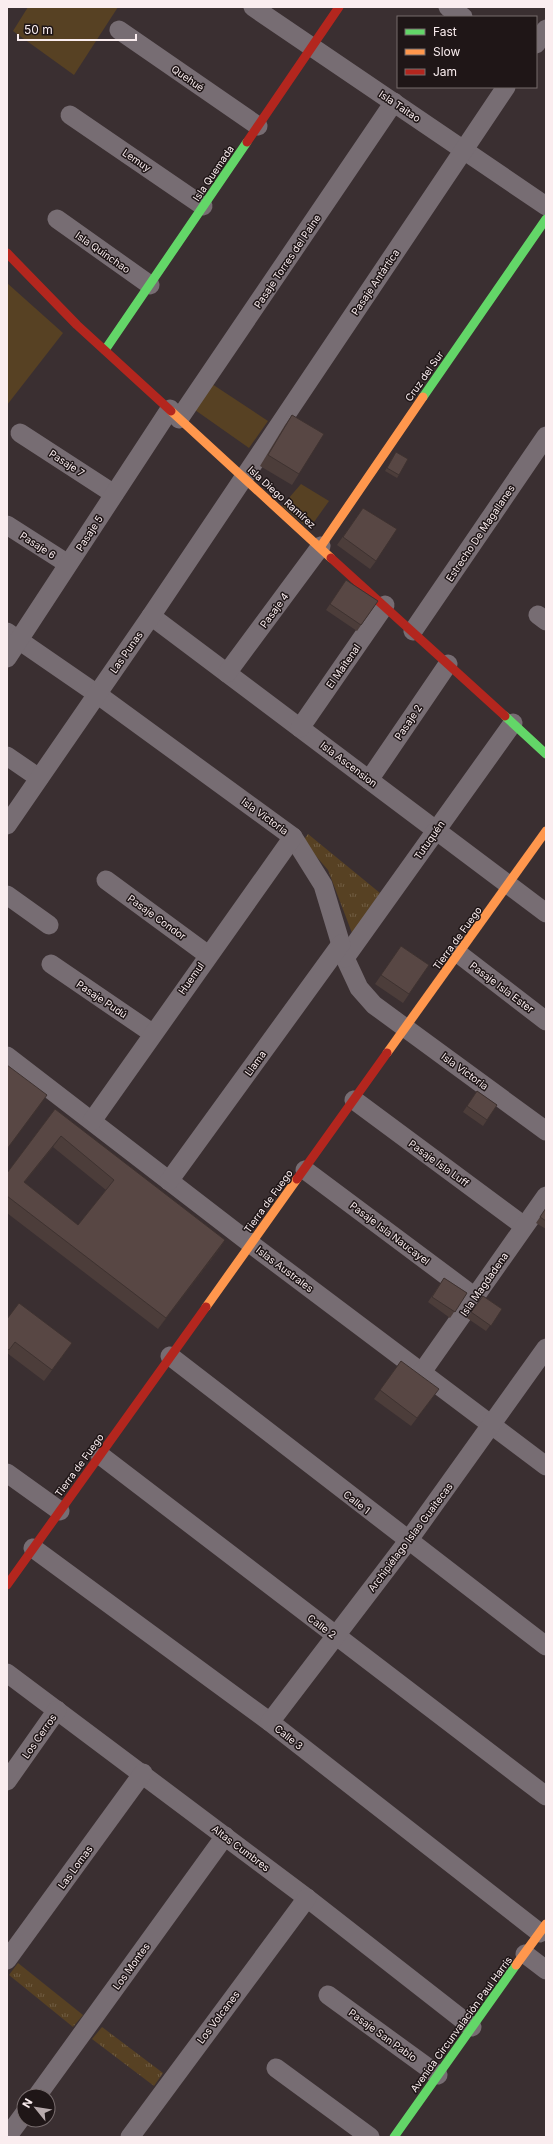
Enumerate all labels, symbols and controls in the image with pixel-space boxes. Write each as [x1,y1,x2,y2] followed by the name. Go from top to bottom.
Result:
[18,16,136,42] scale bar
[397,16,537,88] legend
[24,22,53,37] text: 50 m
[433,24,457,39] text: Fast
[433,44,461,59] text: Slow
[169,62,207,94] street label: Quehué
[433,64,457,79] text: Jam
[377,88,423,124] street label: Isla Taitao
[190,143,236,203] street label: Isla Quemada
[120,146,154,174] street label: Lemuy
[251,212,323,310] street label: Pasaje Torres del Paine
[73,229,133,275] street label: Isla Quinchao
[349,247,401,317] street label: Pasaje Antártica
[402,348,446,403] street label: Cruz del Sur
[47,447,87,479] street label: Pasaje 7
[246,463,318,531] street label: Isla Diego Ramírez
[443,482,517,584] street label: Estrecho De Magallanes
[73,513,105,553] street label: Pasaje 5
[18,529,58,561] street label: Pasaje 6
[257,590,291,630] street label: Pasaje 4
[107,629,145,675] street label: Las Punas
[323,642,363,690] street label: El Maitenal
[392,702,424,742] street label: Pasaje 2
[318,739,380,789] street label: Isla Ascension
[239,795,291,837] street label: Isla Victoria
[411,818,447,862] street label: Tutuquén
[126,892,189,942] street label: Pasaje Condor
[430,904,484,972] street label: Tierra de Fuego
[468,959,536,1015] street label: Pasaje Isla Ester
[176,960,206,996] street label: Huemul
[74,978,130,1020] street label: Pasaje Pudú
[242,1048,268,1078] street label: Llama
[439,1050,491,1092] street label: Isla Victoria
[407,1137,472,1189] street label: Pasaje Isla Luff
[241,1167,295,1235] street label: Tierra de Fuego
[348,1199,432,1267] street label: Pasaje Isla Naucayel
[254,1244,316,1294] street label: Islas Australes
[458,1250,510,1318] street label: Isla Magdadena
[52,1431,106,1499] street label: Tierra de Fuego
[365,1480,455,1594] street label: Archipiélago Islas Guaitecas
[341,1488,373,1516] street label: Calle 1
[305,1611,339,1641] street label: Calle 2
[19,1711,59,1761] street label: Los Cerros
[272,1722,306,1752] street label: Calle 3
[210,1822,272,1874] street label: Altas Cumbres
[55,1843,95,1891] street label: Las Lomas
[110,1940,152,1992] street label: Los Montes
[408,1954,514,2094] street label: Avenida Circunvalación Paul Harris
[194,1988,242,2046] street label: Los Volcanes
[347,2006,419,2064] street label: Pasaje San Pablo
[16,2088,56,2128] north arrow
[19,2096,35,2110] text: N

